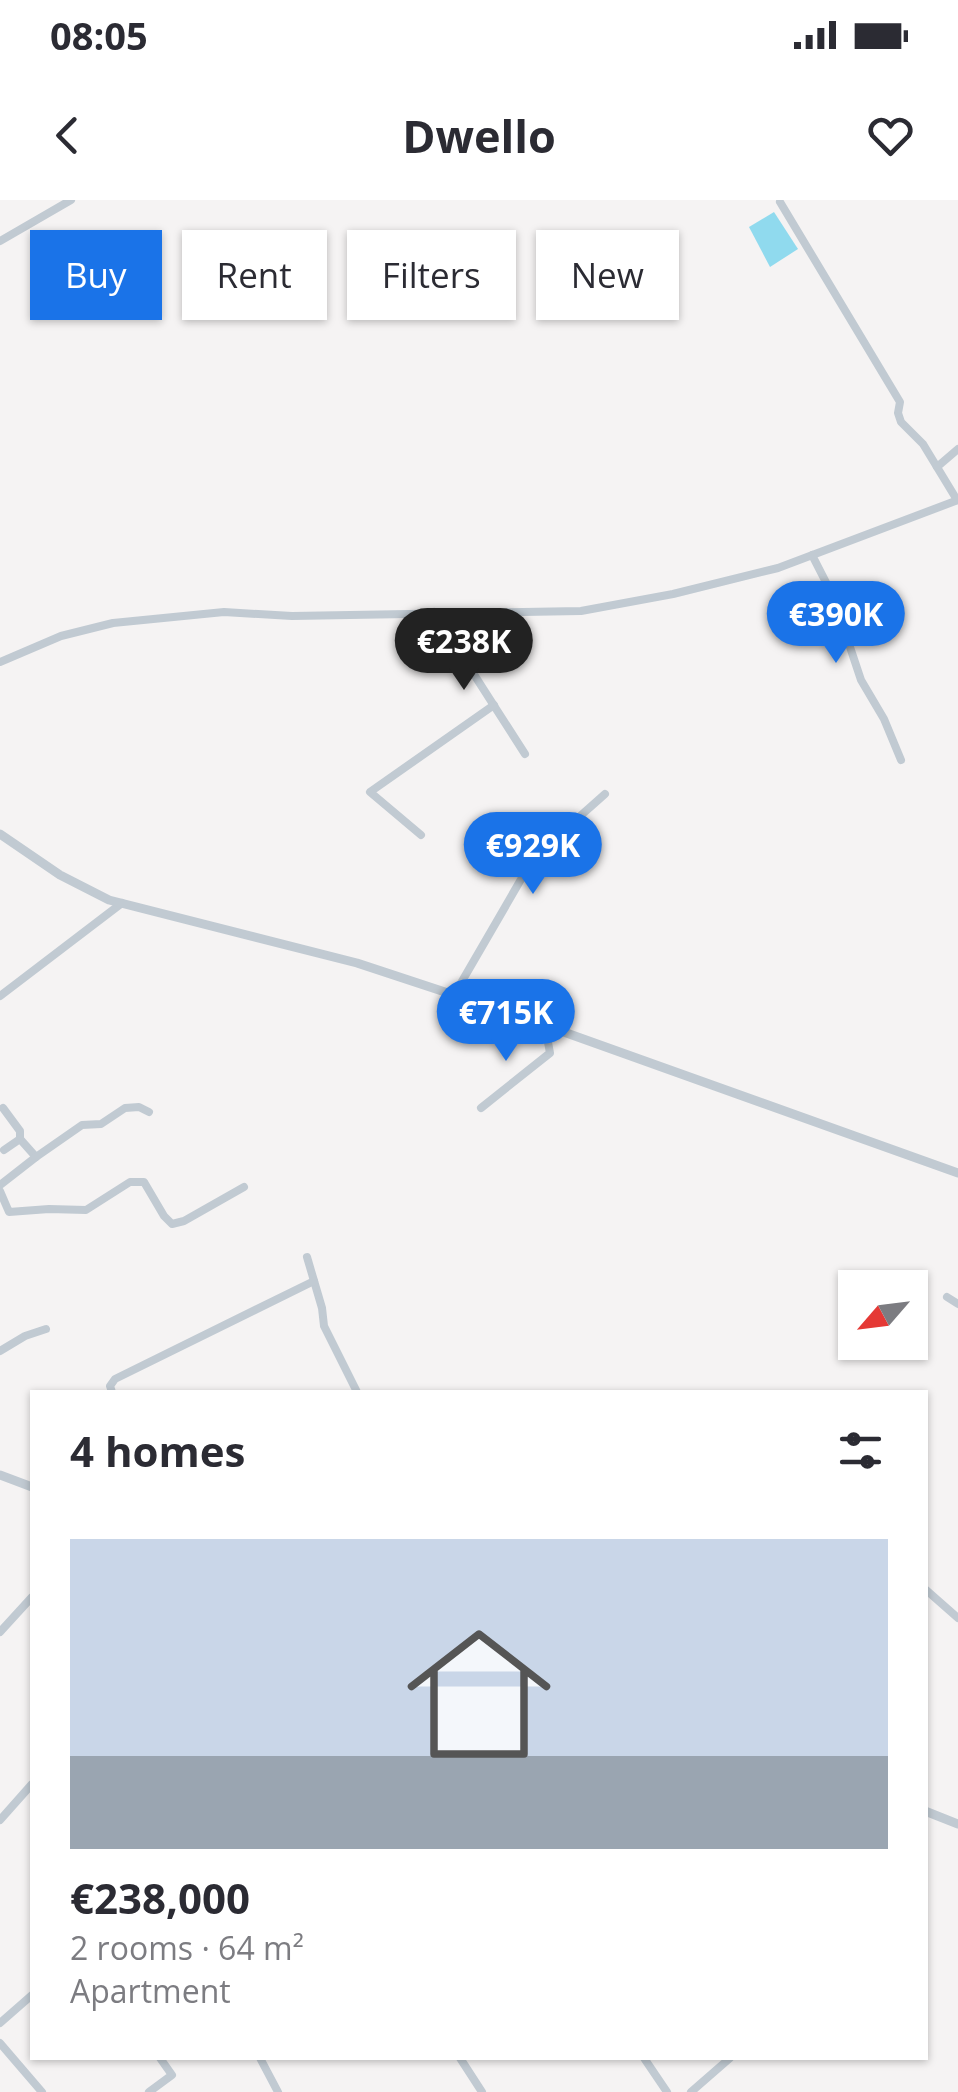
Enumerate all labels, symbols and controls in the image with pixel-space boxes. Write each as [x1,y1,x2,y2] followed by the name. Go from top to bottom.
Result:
[50,9,148,61] text: 08:05
[402,105,556,166] text: Dwello
[40,108,95,163] icon: back
[863,108,918,163] icon: heart
[30,230,162,320] chip: Buy
[182,230,327,320] chip: Rent
[347,230,516,320] chip: Filters
[536,230,679,320] chip: New
[766,581,906,666] pin: €390K
[789,592,883,635] text: €390K
[394,608,534,693] pin: €238K
[417,619,511,662] text: €238K
[463,812,603,897] pin: €929K
[486,823,580,866] text: €929K
[436,979,576,1064] pin: €715K
[459,990,553,1033] text: €715K
[838,1270,928,1360] north arrow
[838,1270,928,1360] map controls
[70,1422,245,1479] text: 4 homes
[833,1423,888,1478] icon: filters
[389,1604,569,1784] icon: home
[70,1869,250,1926] text: €238,000
[70,1926,304,1969] text: 2 rooms · 64 m²
[70,1969,231,2012] text: Apartment

